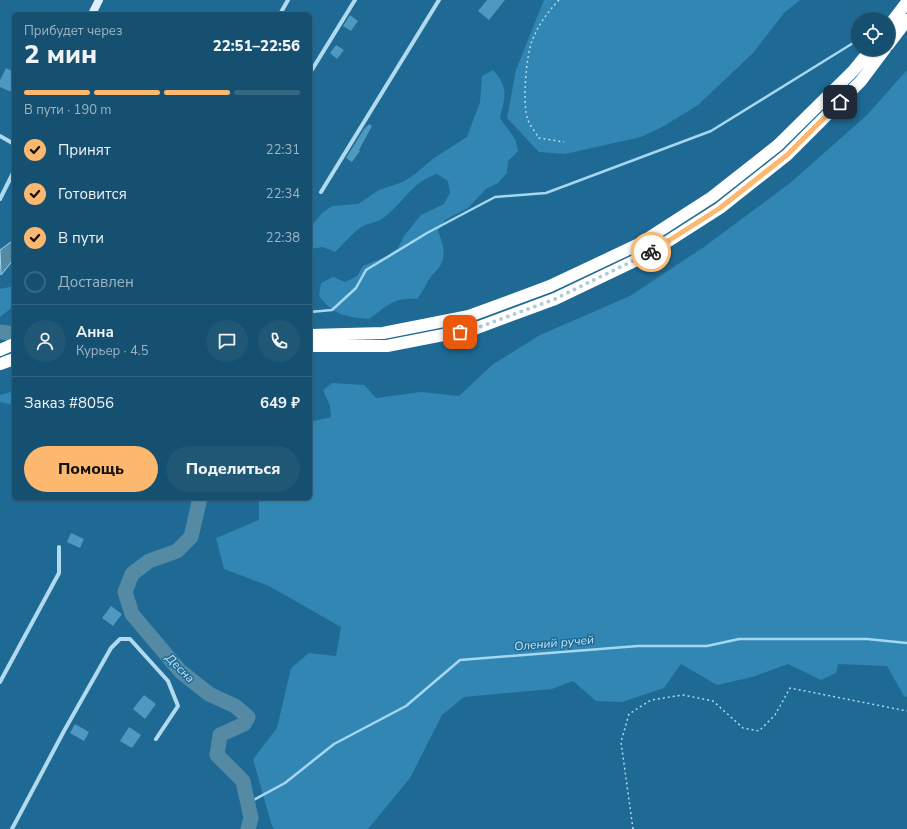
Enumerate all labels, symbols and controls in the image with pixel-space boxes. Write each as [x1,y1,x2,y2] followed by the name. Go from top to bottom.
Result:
[851,12,895,56] map controls
[851,12,895,56] button: locate
[24,22,122,40] text: Прибудет через
[213,36,300,56] text: 22:51–22:56
[24,37,97,72] text: 2 мин
[823,85,857,119] pin
[829,91,851,113] icon: home
[24,101,111,119] text: В пути · 190 m
[24,139,46,161] icon: check
[58,140,111,160] text: Принят
[266,141,300,159] text: 22:31
[24,183,46,205] icon: check
[58,184,127,204] text: Готовится
[266,185,300,203] text: 22:34
[24,227,46,249] icon: check
[58,228,104,248] text: В пути
[266,229,300,247] text: 22:38
[631,232,671,272] courier
[640,241,662,263] icon: bike
[58,272,134,292] text: Доставлен
[443,315,477,349] pin
[24,320,66,362] button: person
[206,320,248,362] button: chat
[258,320,300,362] button: phone
[449,321,471,343] icon: bag
[76,322,114,342] text: Анна
[76,342,149,360] text: Курьер · 4.5
[24,393,114,413] text: Заказ #8056
[260,393,300,413] text: 649 ₽
[24,446,158,492] button: Помощь
[166,446,300,492] button: Поделиться
[513,632,595,654] water label: Олений ручей
[161,649,198,686] water label: Десна

